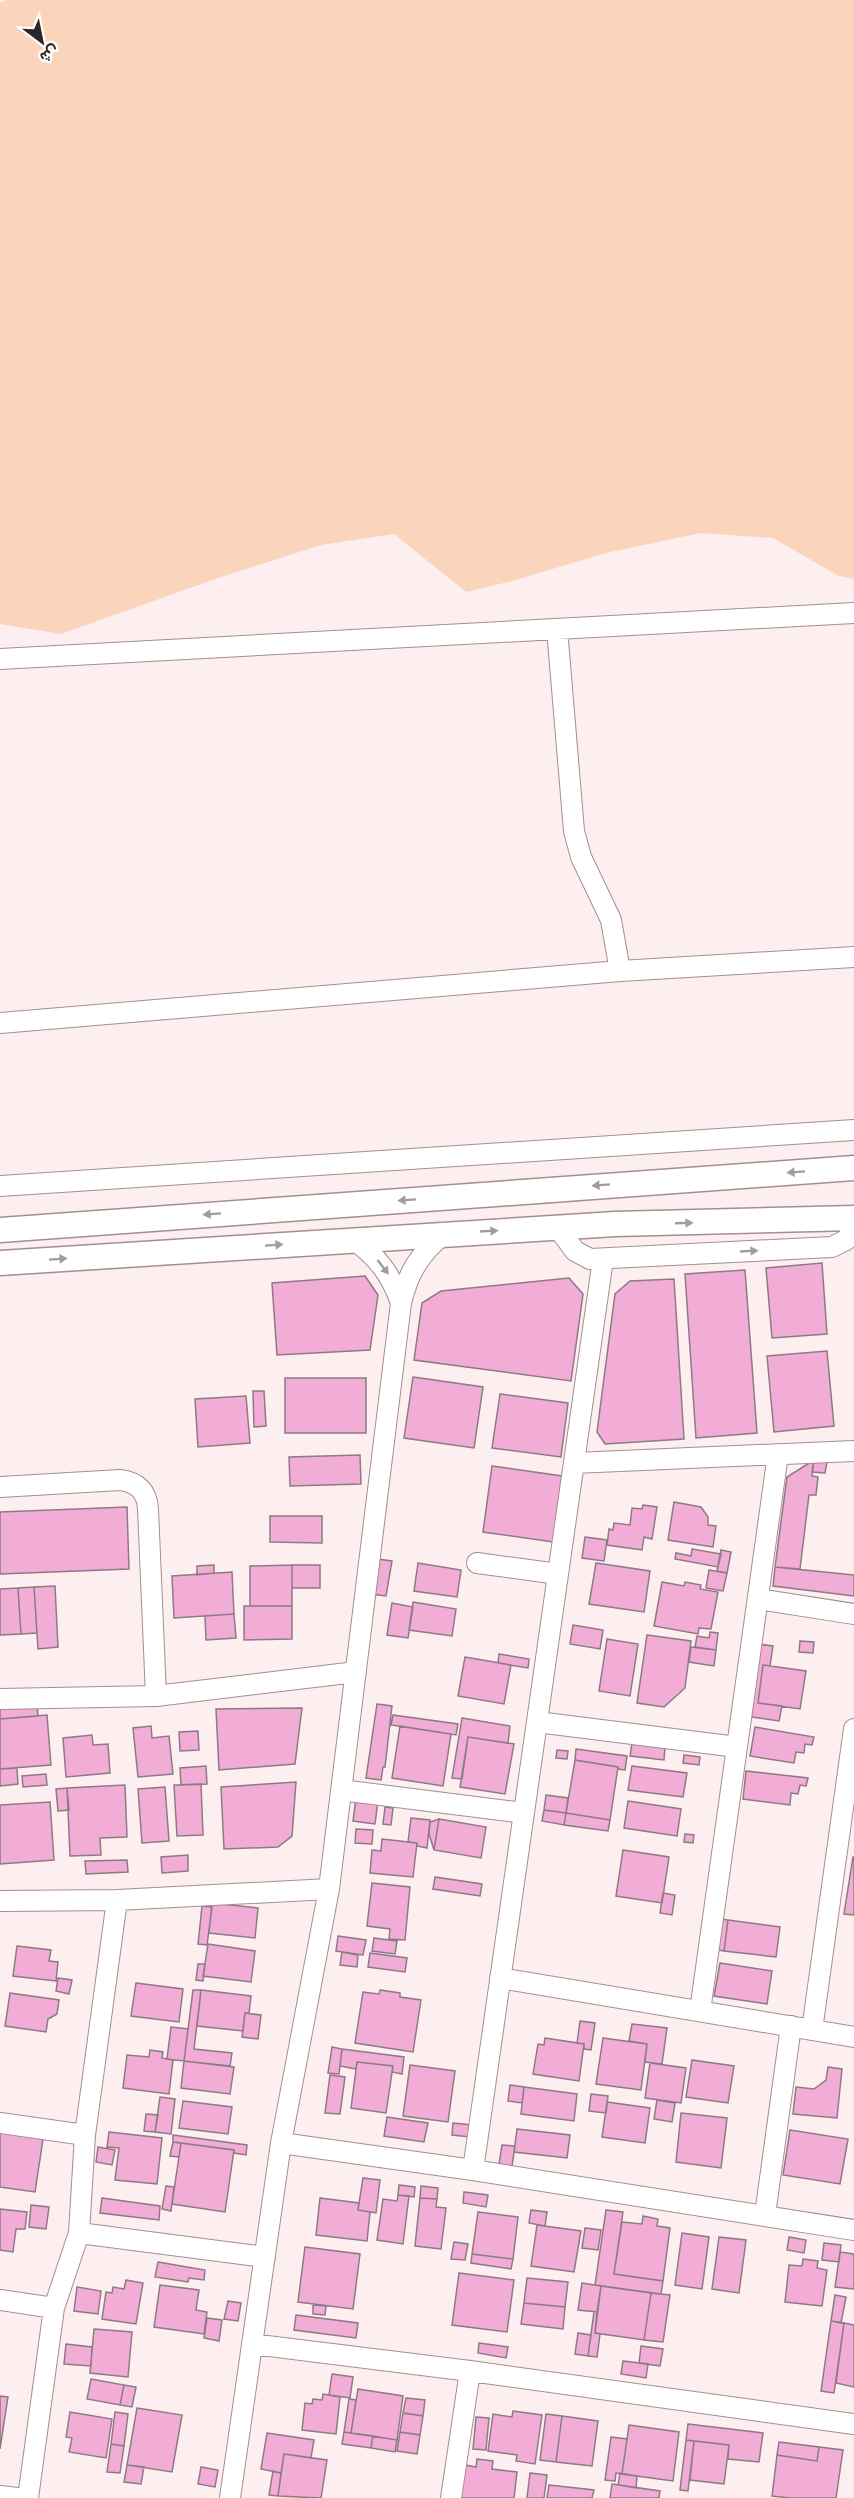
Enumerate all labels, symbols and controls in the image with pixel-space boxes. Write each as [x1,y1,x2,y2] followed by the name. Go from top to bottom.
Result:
[12,12,72,72] north arrow
[36,41,63,68] text: ش
[786,1167,805,1176] one-way arrow
[592,1180,611,1190] one-way arrow
[397,1195,416,1204] one-way arrow
[203,1209,222,1219] one-way arrow
[675,1218,694,1227] one-way arrow
[480,1227,499,1236] one-way arrow
[264,1240,283,1250] one-way arrow
[739,1247,758,1256] one-way arrow
[49,1254,68,1264] one-way arrow
[377,1260,389,1275] one-way arrow

